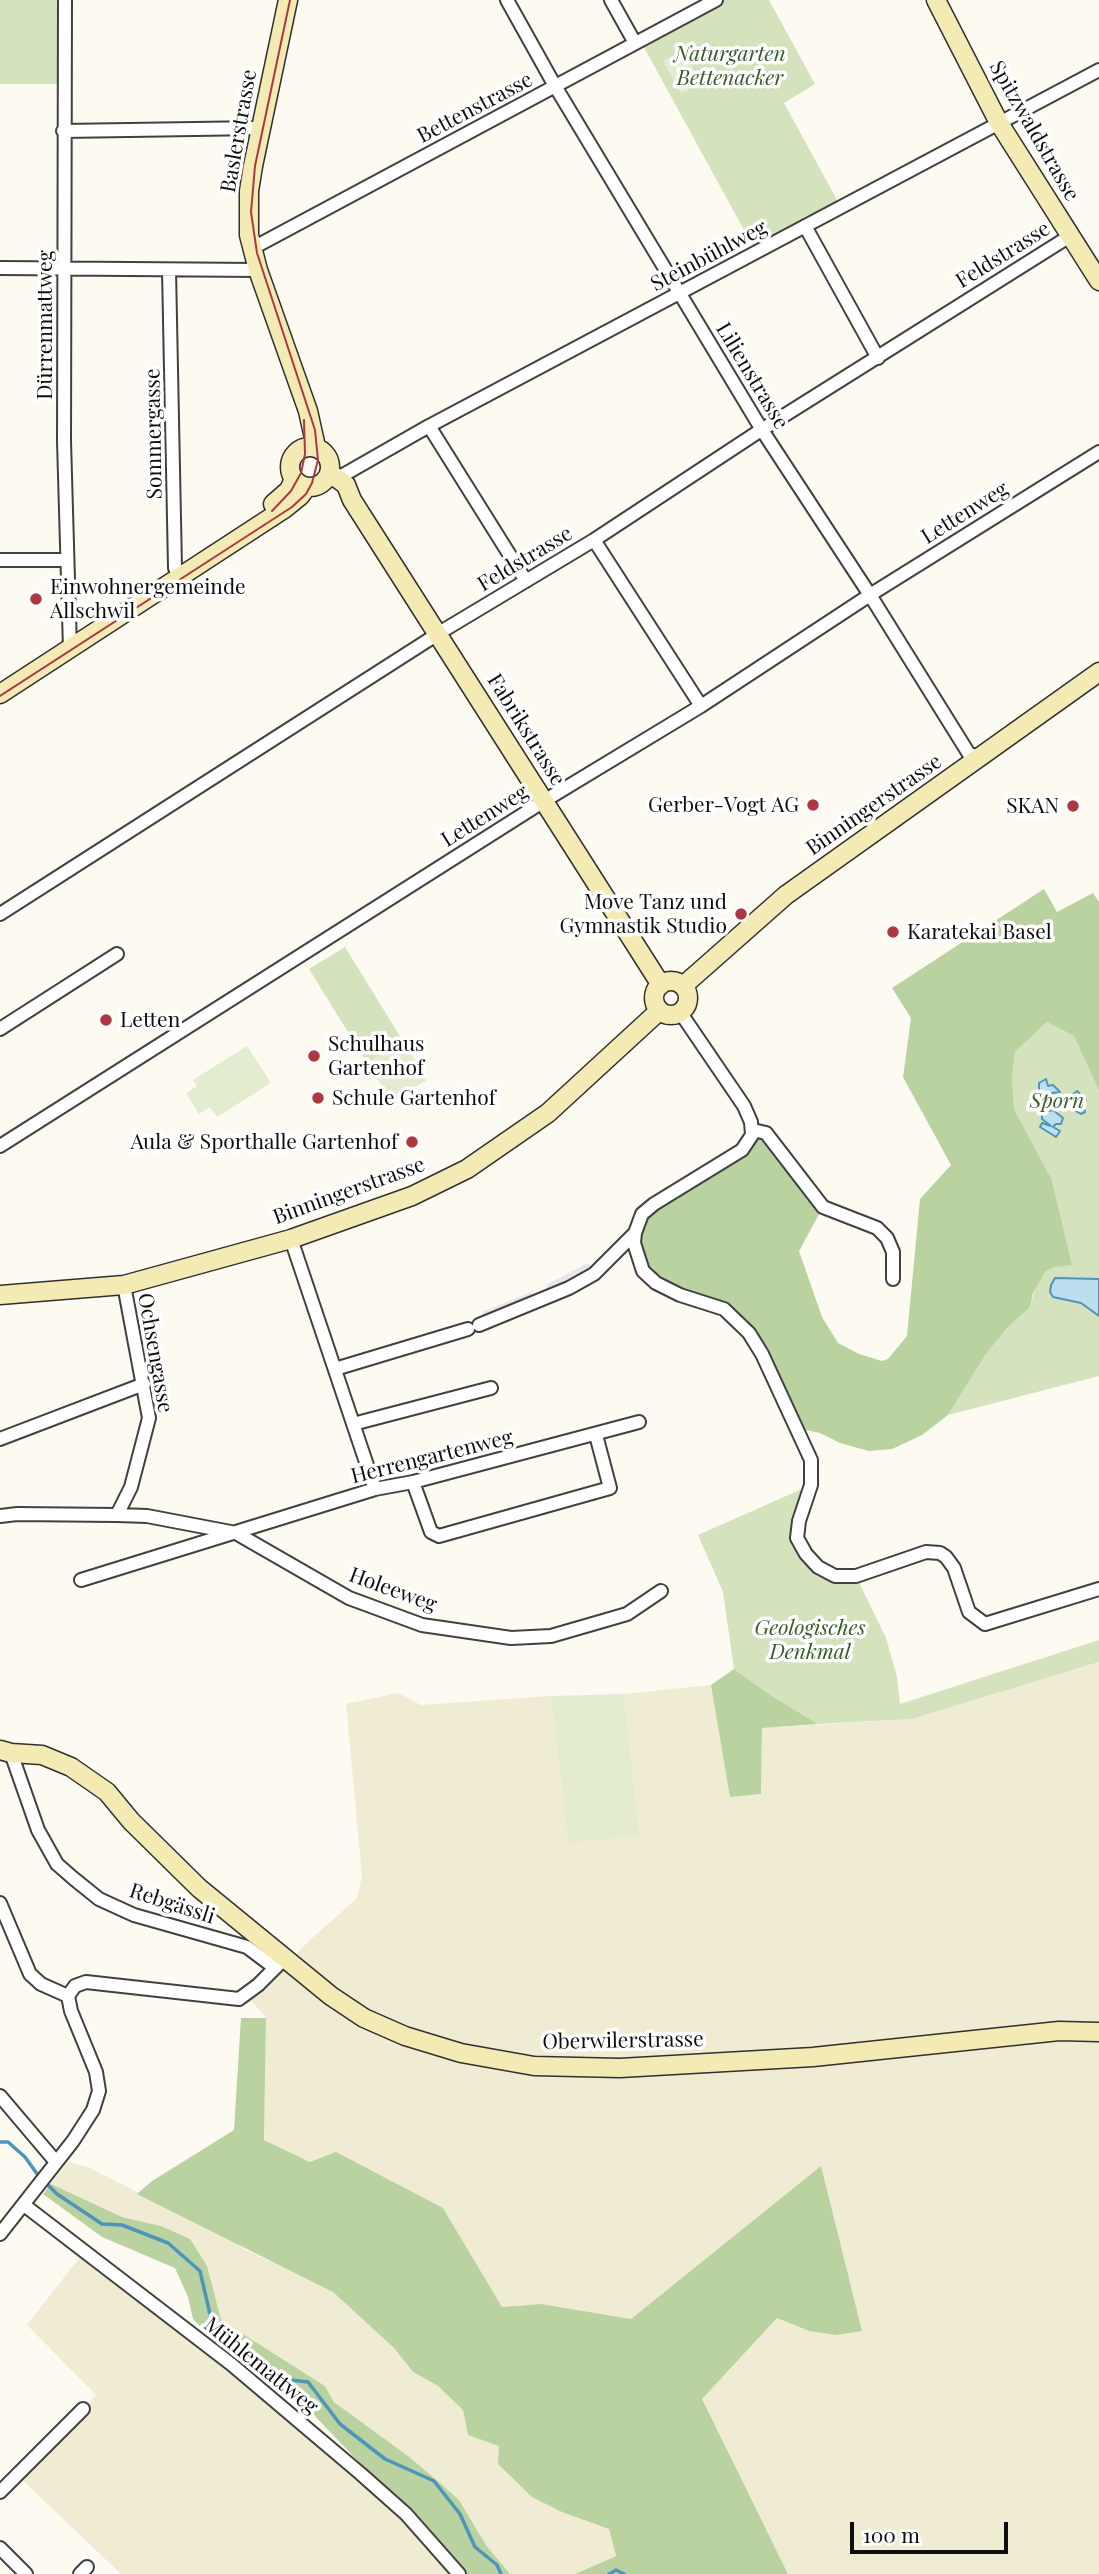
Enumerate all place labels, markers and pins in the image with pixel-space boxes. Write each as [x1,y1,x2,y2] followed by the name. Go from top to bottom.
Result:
[50,574,246,624] place label: Einwohnergemeinde Allschwil
[28,591,44,607] marker: Einwohnergemeinde Allschwil
[648,792,799,818] place label: Gerber-Vogt AG
[1006,793,1059,819] place label: SKAN
[805,797,821,813] marker: Gerber-Vogt AG
[1065,798,1081,814] marker: SKAN
[560,889,727,939] place label: Move Tanz und Gymnastik Studio
[733,906,749,922] marker: Move Tanz und Gymnastik Studio
[907,919,1052,945] place label: Karatekai Basel
[885,924,901,940] marker: Karatekai Basel
[120,1007,180,1033] place label: Letten
[98,1012,114,1028] marker: Letten
[328,1031,424,1081] place label: Schulhaus Gartenhof
[306,1048,322,1064] marker: Schulhaus Gartenhof
[332,1085,496,1111] place label: Schule Gartenhof
[310,1090,326,1106] marker: Schule Gartenhof
[131,1129,398,1155] place label: Aula & Sporthalle Gartenhof
[404,1134,420,1150] marker: Aula & Sporthalle Gartenhof

